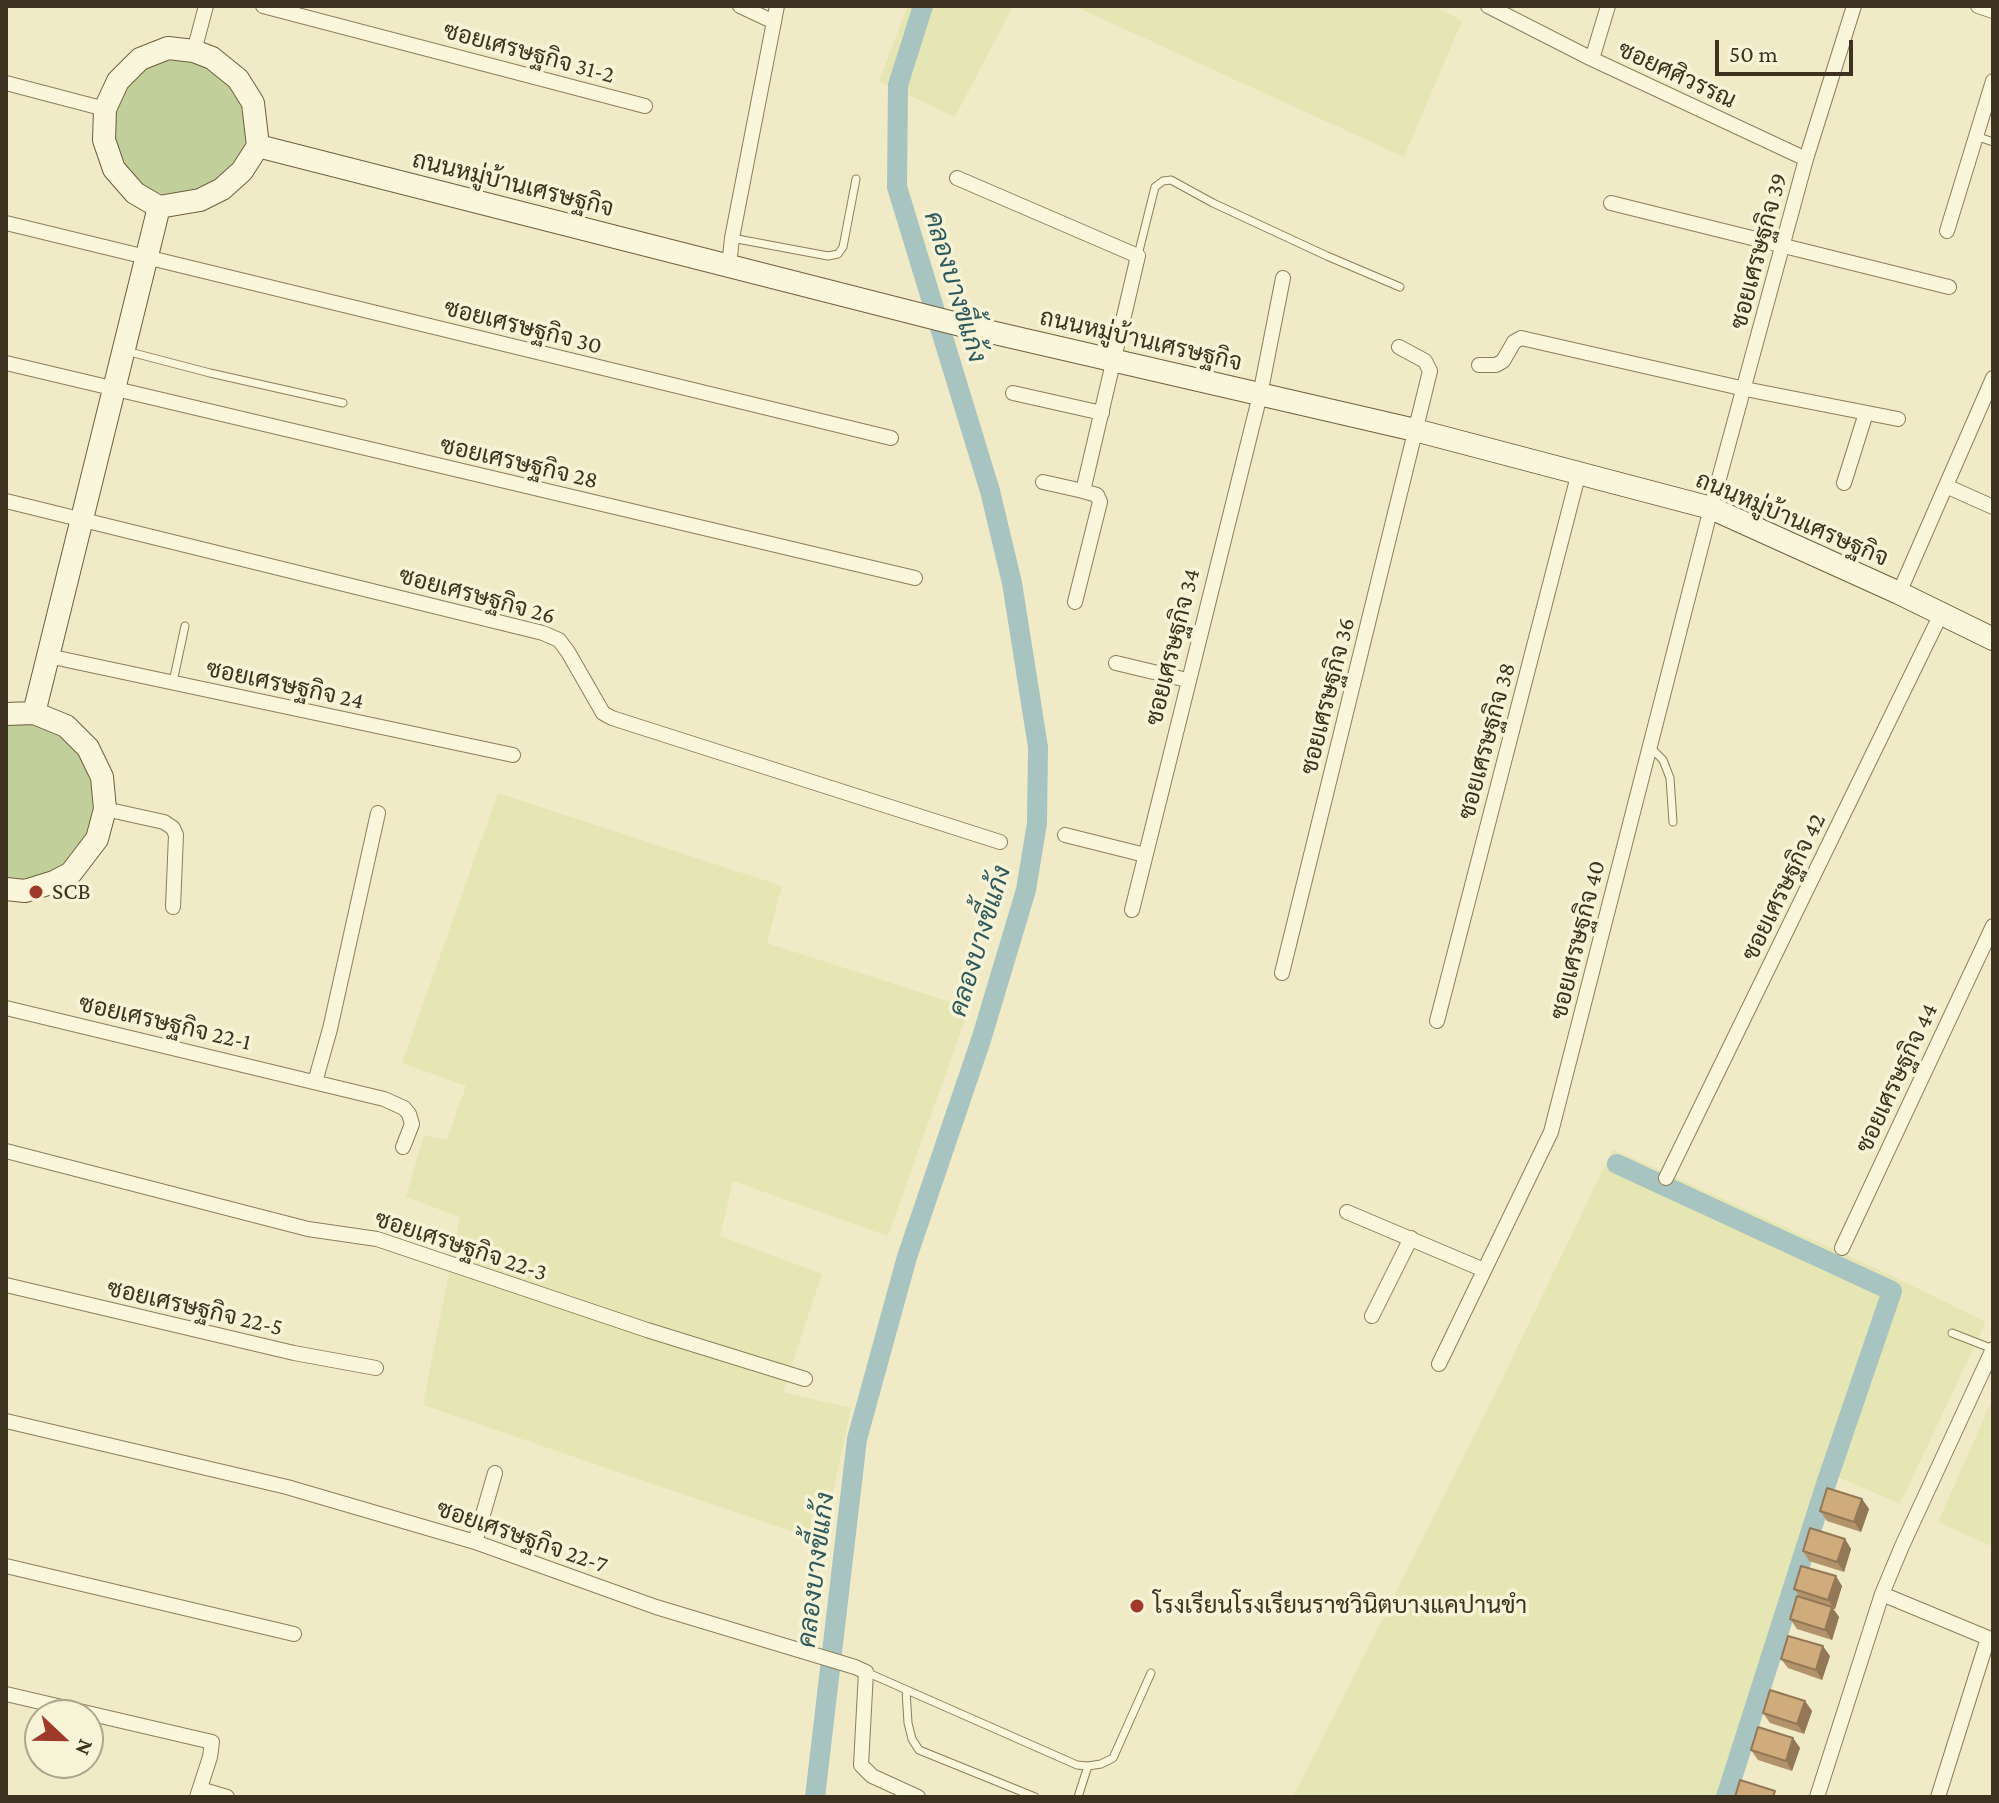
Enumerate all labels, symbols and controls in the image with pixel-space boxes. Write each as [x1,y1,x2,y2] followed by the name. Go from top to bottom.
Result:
[440,16,618,90] street label: ซอยเศรษฐกิจ 31-2
[1719,24,1857,74] scale bar
[1613,35,1741,115] street label: ซอยศศิวรรณ
[1729,40,1778,67] text: 50 m
[409,145,617,223] street label: ถนนหมู่บ้านเศรษฐกิจ
[1724,170,1794,332] street label: ซอยเศรษฐกิจ 39
[917,208,993,366] water label: คลองบางขี้แก้ง
[441,293,605,361] street label: ซอยเศรษฐกิจ 30
[1037,303,1245,377] street label: ถนนหมู่บ้านเศรษฐกิจ
[437,431,601,495] street label: ซอยเศรษฐกิจ 28
[1691,465,1893,573] street label: ถนนหมู่บ้านเศรษฐกิจ
[396,561,558,631] street label: ซอยเศรษฐกิจ 26
[1140,566,1206,728] street label: ซอยเศรษฐกิจ 34
[1295,615,1361,777] street label: ซอยเศรษฐกิจ 36
[203,654,367,716] street label: ซอยเศรษฐกิจ 24
[1452,659,1522,823] street label: ซอยเศรษฐกิจ 38
[1736,809,1832,965] street label: ซอยเศรษฐกิจ 42
[1544,858,1612,1022] street label: ซอยเศรษฐกิจ 40
[942,862,1018,1020] water label: คลองบางขี้แก้ง
[52,878,91,906] place label: SCB
[27,883,45,901] marker: SCB
[76,989,254,1057] street label: ซอยเศรษฐกิจ 22-1
[1850,999,1944,1157] street label: ซอยเศรษฐกิจ 44
[371,1205,551,1287] street label: ซอยเศรษฐกิจ 22-3
[104,1274,286,1342] street label: ซอยเศรษฐกิจ 22-5
[791,1491,841,1649] water label: คลองบางขี้แก้ง
[433,1494,611,1580] street label: ซอยเศรษฐกิจ 22-7
[1153,1592,1527,1620] place label: โรงเรียนโรงเรียนราชวินิตบางแคปานขำ
[1128,1597,1146,1615] marker: โรงเรียนโรงเรียนราชวินิตบางแคปานขำ
[24,1699,104,1779] north arrow
[70,1736,99,1759] text: N

